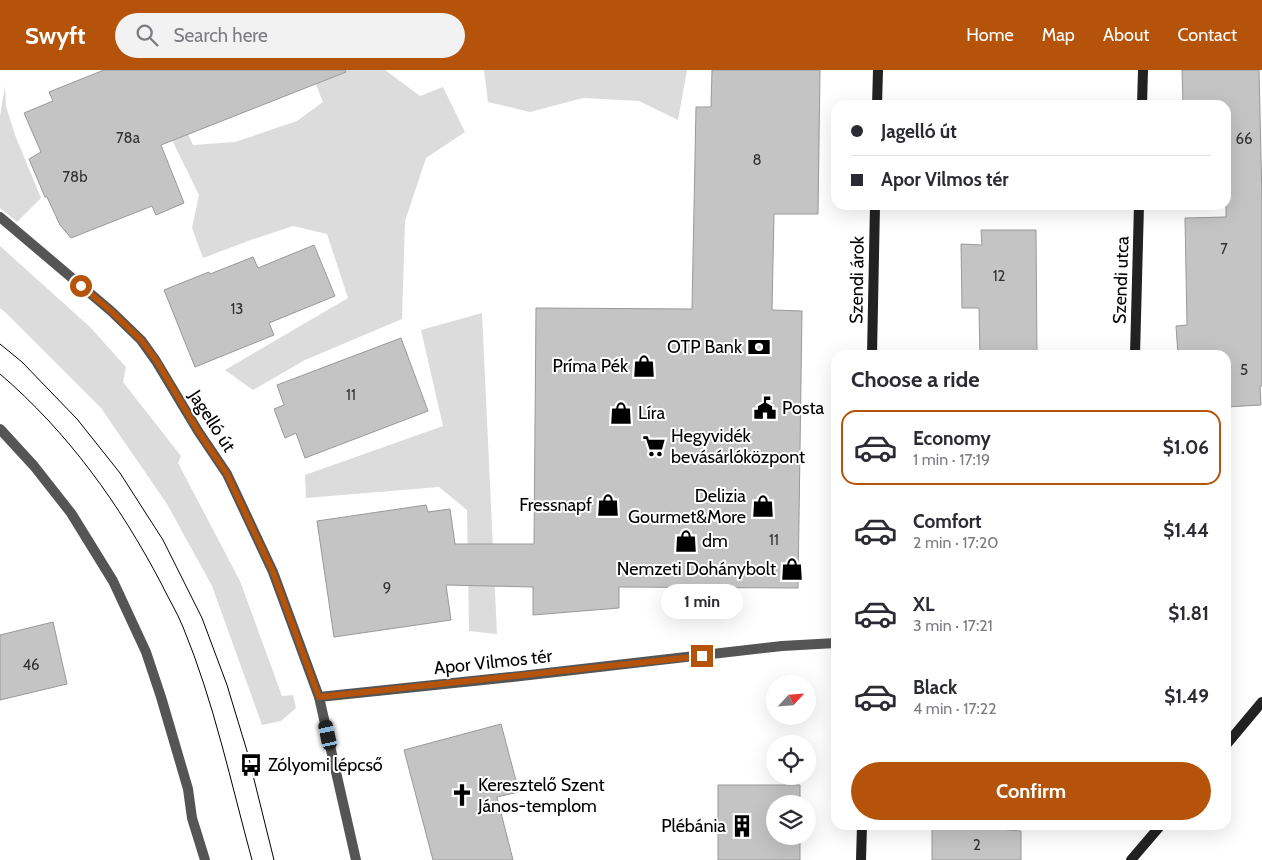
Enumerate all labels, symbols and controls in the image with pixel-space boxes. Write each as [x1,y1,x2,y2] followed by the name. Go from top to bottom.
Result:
[115,13,465,58] search box
[25,21,85,50] text: Swyft
[133,21,161,49] icon: search
[173,24,268,47] text: Search here
[966,24,1014,46] text: Home
[1042,24,1075,46] text: Map
[1103,24,1149,46] text: About
[1177,24,1237,46] text: Contact
[881,120,957,143] text: Jagelló út
[116,129,141,147] house number: 78a
[1235,130,1253,148] house number: 66
[752,151,762,169] house number: 8
[63,168,87,186] house number: 78b
[881,168,1009,191] text: Apor Vilmos tér
[845,235,869,324] street label: Szendi árok
[1108,235,1134,324] street label: Szendi utca
[1220,240,1228,258] house number: 7
[993,267,1006,285] house number: 12
[70,275,92,297] route start
[230,300,244,318] house number: 13
[746,334,772,360] bank icon: OTP Bank
[667,336,743,358] place label: OTP Bank
[631,353,657,379] shop icon: Príma Pék
[553,355,629,377] place label: Príma Pék
[1240,361,1248,379] house number: 5
[851,366,980,393] text: Choose a ride
[183,385,240,456] street label: Jagelló út
[346,386,356,404] house number: 11
[752,395,778,421] public building icon: Posta
[782,397,824,419] place label: Posta
[608,400,634,426] shop icon: Líra
[638,402,665,424] place label: Líra
[671,425,805,468] place label: Hegyvidék bevásárlóközpont
[853,425,898,470] icon: car
[913,427,991,450] text: Economy
[641,433,667,459] supermarket icon: Hegyvidék bevásárlóközpont
[1163,436,1209,459] text: $1.06
[913,450,990,469] text: 1 min · 17:19
[628,485,746,528] place label: Delizia Gourmet&More
[595,492,621,518] shop icon: Fressnapf
[750,493,776,519] shop icon: Delizia Gourmet&More
[519,494,592,516] place label: Fressnapf
[853,508,898,553] icon: car
[913,510,982,533] text: Comfort
[1163,519,1209,542] text: $1.44
[673,528,699,554] shop icon: dm
[702,530,728,552] place label: dm
[769,531,779,549] house number: 11
[913,533,999,552] text: 2 min · 17:20
[779,556,805,582] shop icon: Nemzeti Dohánybolt
[617,558,776,580] place label: Nemzeti Dohánybolt
[383,579,391,597] house number: 9
[661,584,743,618] callout: 1 min
[853,591,898,636] icon: car
[684,592,720,611] text: 1 min
[913,593,934,616] text: XL
[1168,602,1209,625] text: $1.81
[913,616,993,635] text: 3 min · 17:21
[433,645,553,679] street label: Apor Vilmos tér
[691,645,713,667] route end
[22,656,40,674] house number: 46
[853,674,898,719] icon: car
[766,675,816,725] north arrow
[766,675,816,845] map controls
[913,676,957,699] text: Black
[1164,685,1209,708] text: $1.49
[913,699,997,718] text: 4 min · 17:22
[317,719,338,751] car
[766,735,816,785] button: locate
[238,752,264,778] bus stop icon: Zólyomi lépcső
[268,754,383,776] place label: Zólyomi lépcső
[851,762,1211,820] button: Confirm
[477,774,605,817] place label: Keresztelő Szent János-templom
[449,782,475,808] church icon: Keresztelő Szent János-templom
[766,795,816,845] button: layers
[729,813,755,839] building icon: Plébánia
[661,815,726,837] place label: Plébánia
[973,836,981,854] house number: 2

